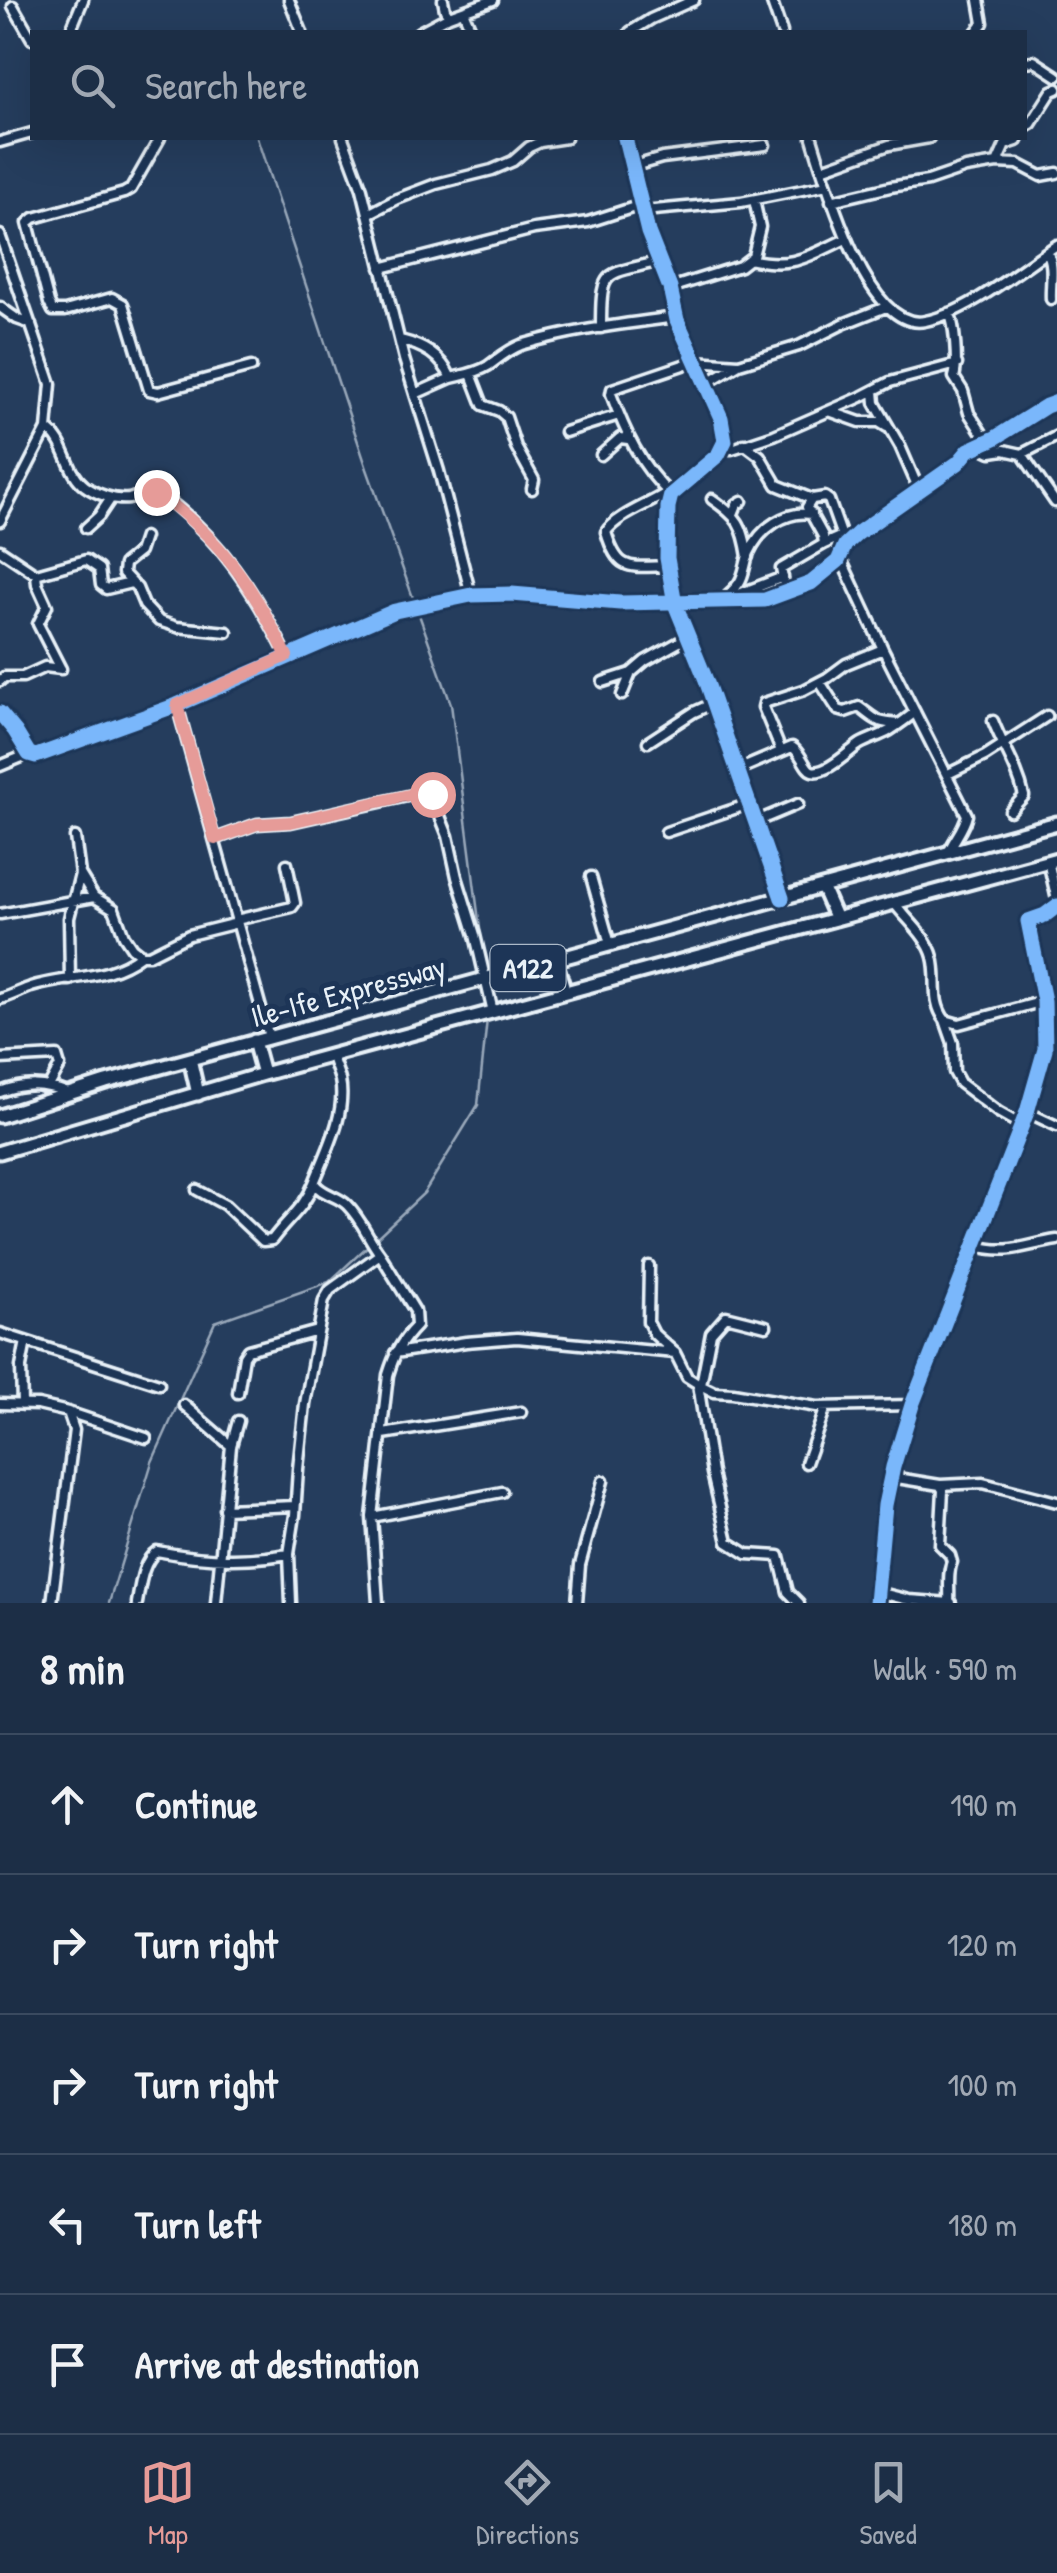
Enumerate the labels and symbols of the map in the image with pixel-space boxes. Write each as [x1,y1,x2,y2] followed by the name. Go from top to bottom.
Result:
[134,470,180,516] route end
[410,772,456,818] route start
[490,945,566,991] road number: A122
[246,946,450,1036] street label: Ile-Ife Expressway

